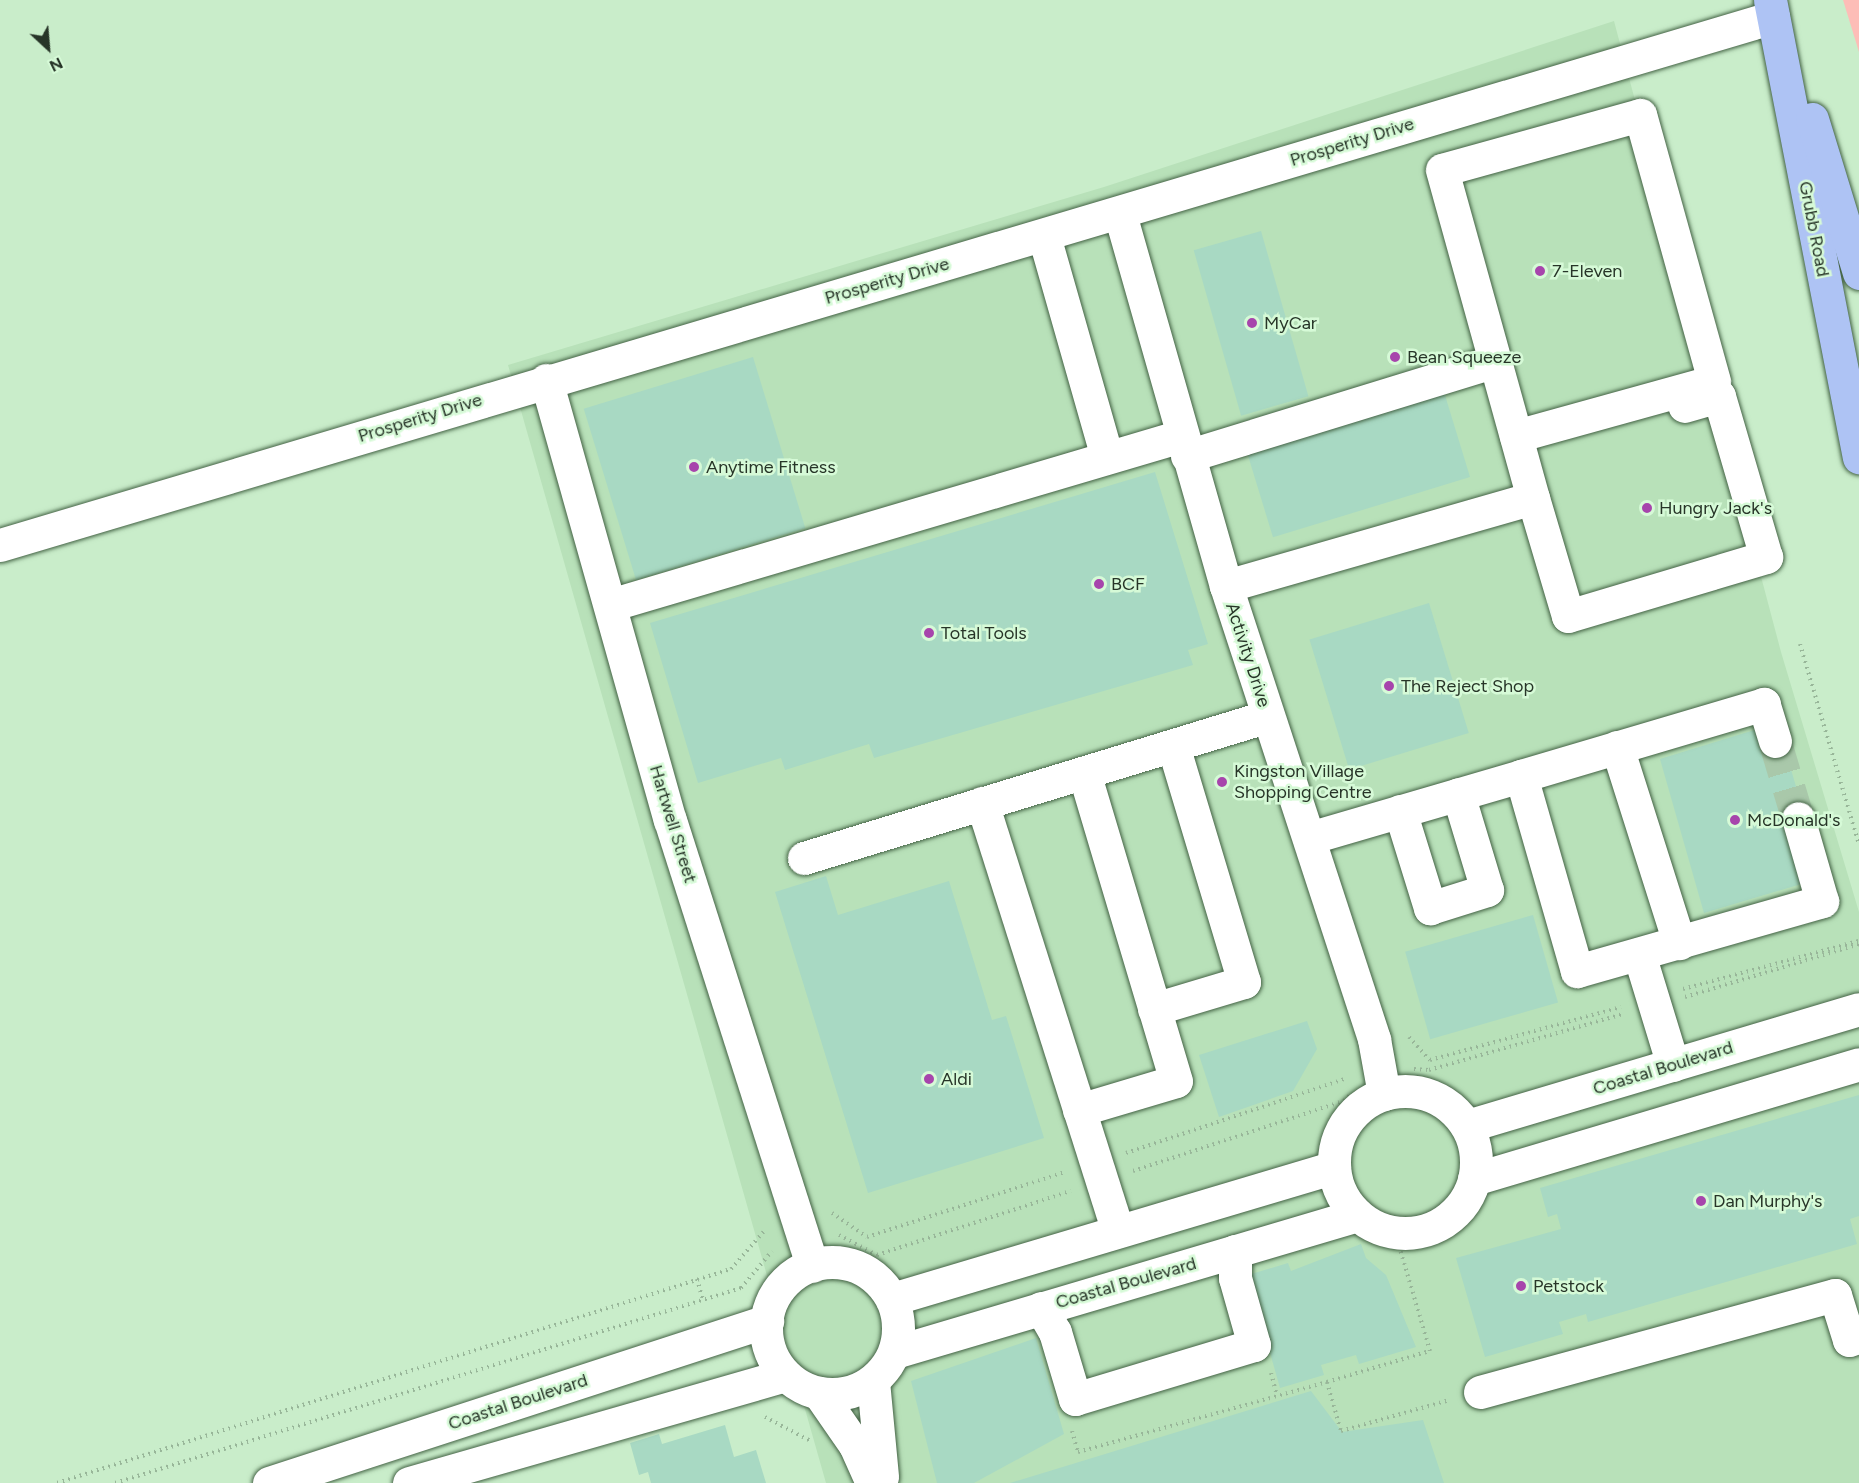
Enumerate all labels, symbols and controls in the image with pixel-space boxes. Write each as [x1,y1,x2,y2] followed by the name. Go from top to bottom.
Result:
[18,18,78,78] north arrow
[46,53,66,76] text: N
[1287,113,1417,171] street label: Prosperity Drive
[1794,179,1834,279] street label: Grubb Road
[822,253,952,309] street label: Prosperity Drive
[1552,260,1622,282] place label: 7-Eleven
[1533,264,1547,278] marker: 7-Eleven
[1264,312,1317,334] place label: MyCar
[1245,316,1259,330] marker: MyCar
[1407,346,1521,368] place label: Bean Squeeze
[1388,350,1402,364] marker: Bean Squeeze
[355,389,485,447] street label: Prosperity Drive
[706,456,836,478] place label: Anytime Fitness
[687,460,701,474] marker: Anytime Fitness
[1659,497,1772,519] place label: Hungry Jack's
[1640,501,1654,515] marker: Hungry Jack's
[1111,573,1145,595] place label: BCF
[1092,577,1106,591] marker: BCF
[1221,600,1275,710] street label: Activity Drive
[941,622,1027,644] place label: Total Tools
[922,626,936,640] marker: Total Tools
[1401,675,1534,697] place label: The Reject Shop
[1382,679,1396,693] marker: The Reject Shop
[1234,761,1372,804] place label: Kingston Village Shopping Centre
[645,762,701,886] street label: Hartwell Street
[1215,775,1229,789] marker: Kingston Village Shopping Centre
[1747,809,1841,831] place label: McDonald's
[1728,813,1742,827] marker: McDonald's
[1590,1036,1736,1100] street label: Coastal Boulevard
[941,1068,972,1090] place label: Aldi
[922,1072,936,1086] marker: Aldi
[1713,1190,1822,1212] place label: Dan Murphy's
[1694,1194,1708,1208] marker: Dan Murphy's
[1053,1253,1199,1313] street label: Coastal Boulevard
[1533,1275,1604,1297] place label: Petstock
[1514,1279,1528,1293] marker: Petstock
[446,1369,590,1435] street label: Coastal Boulevard

